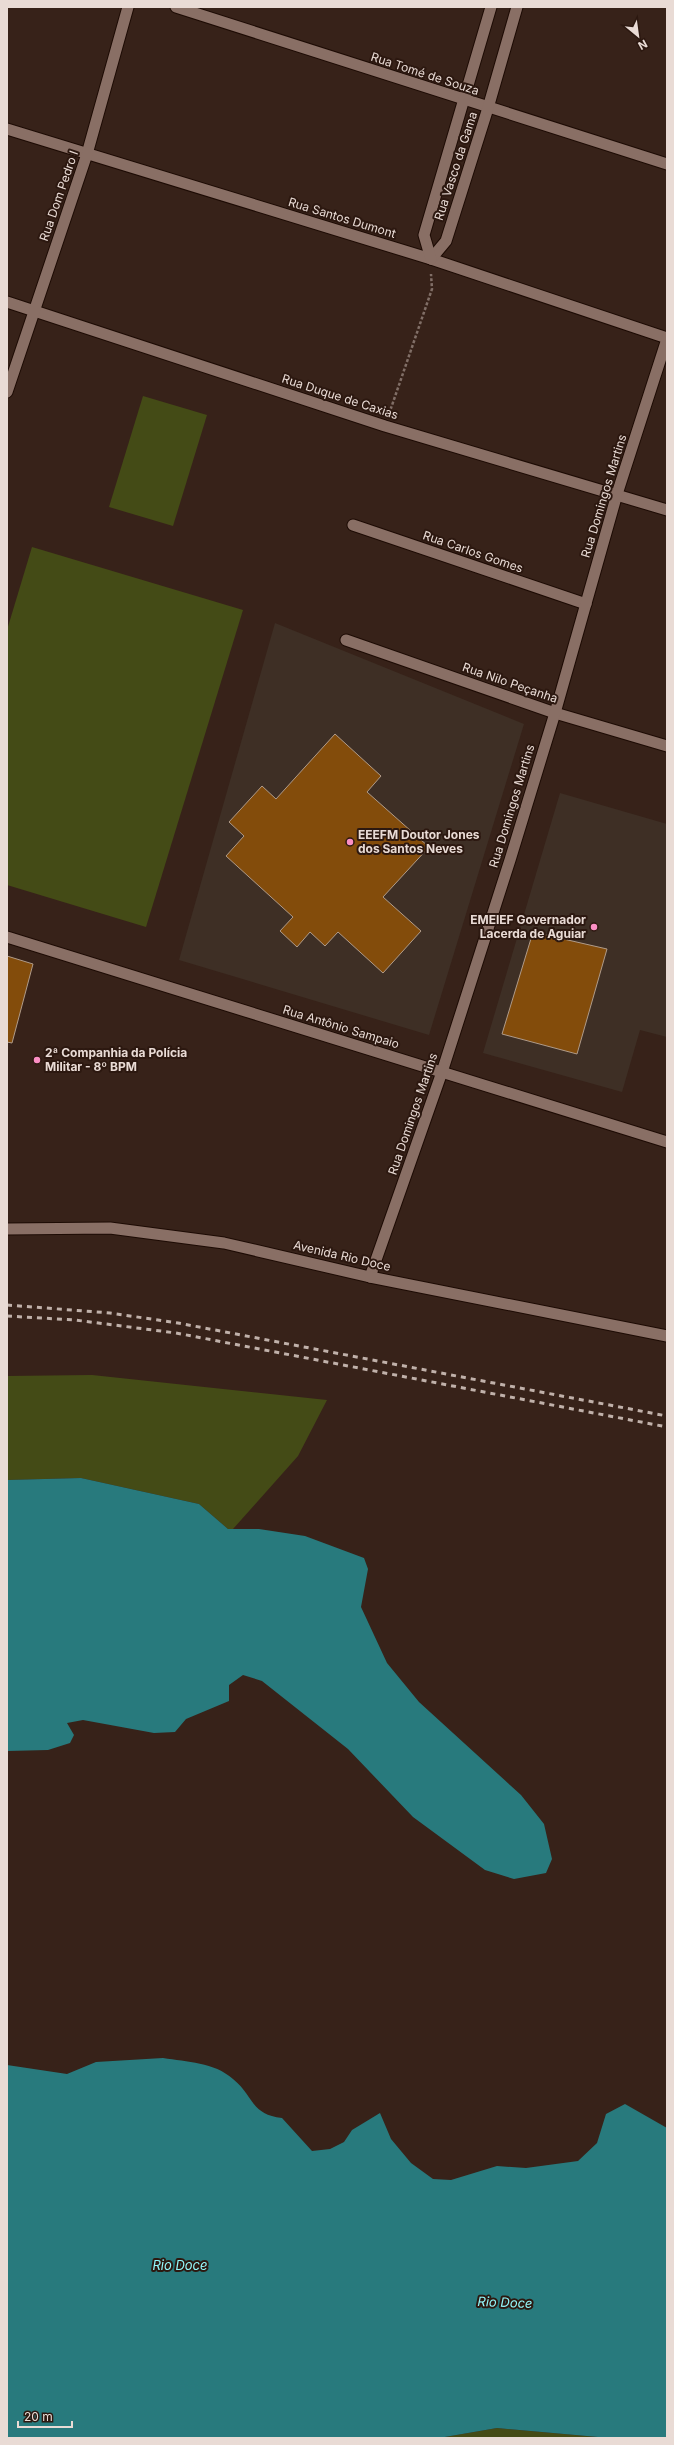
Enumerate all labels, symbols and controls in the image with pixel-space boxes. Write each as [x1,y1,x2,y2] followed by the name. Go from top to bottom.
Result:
[618,16,658,56] north arrow
[636,37,650,53] text: N
[369,49,481,98] street label: Rua Tomé de Souza
[431,110,480,222] street label: Rua Vasco da Gama
[36,149,81,243] street label: Rua Dom Pedro I
[287,194,398,241] street label: Rua Santos Dumont
[280,371,400,422] street label: Rua Duque de Caxias
[578,432,629,559] street label: Rua Domingos Martins
[421,527,525,576] street label: Rua Carlos Gomes
[461,659,560,706] street label: Rua Nilo Peçanha
[486,742,537,869] street label: Rua Domingos Martins
[358,827,480,856] place label: EEEFM Doutor Jones dos Santos Neves
[345,837,355,847] marker: EEEFM Doutor Jones dos Santos Neves
[470,912,586,941] place label: EMEIEF Governador Lacerda de Aguiar
[589,922,599,932] marker: EMEIEF Governador Lacerda de Aguiar
[281,1002,401,1051] street label: Rua Antônio Sampaio
[45,1045,187,1074] place label: 2ª Companhia da Polícia Militar - 8º BPM
[385,1051,440,1177] street label: Rua Domingos Martins
[32,1055,42,1065] marker: 2ª Companhia da Polícia Militar - 8º BPM
[292,1237,392,1274] street label: Avenida Rio Doce
[152,2257,208,2273] water label: Rio Doce
[477,2293,533,2311] water label: Rio Doce
[18,2403,72,2429] scale bar
[24,2409,53,2424] text: 20 m

